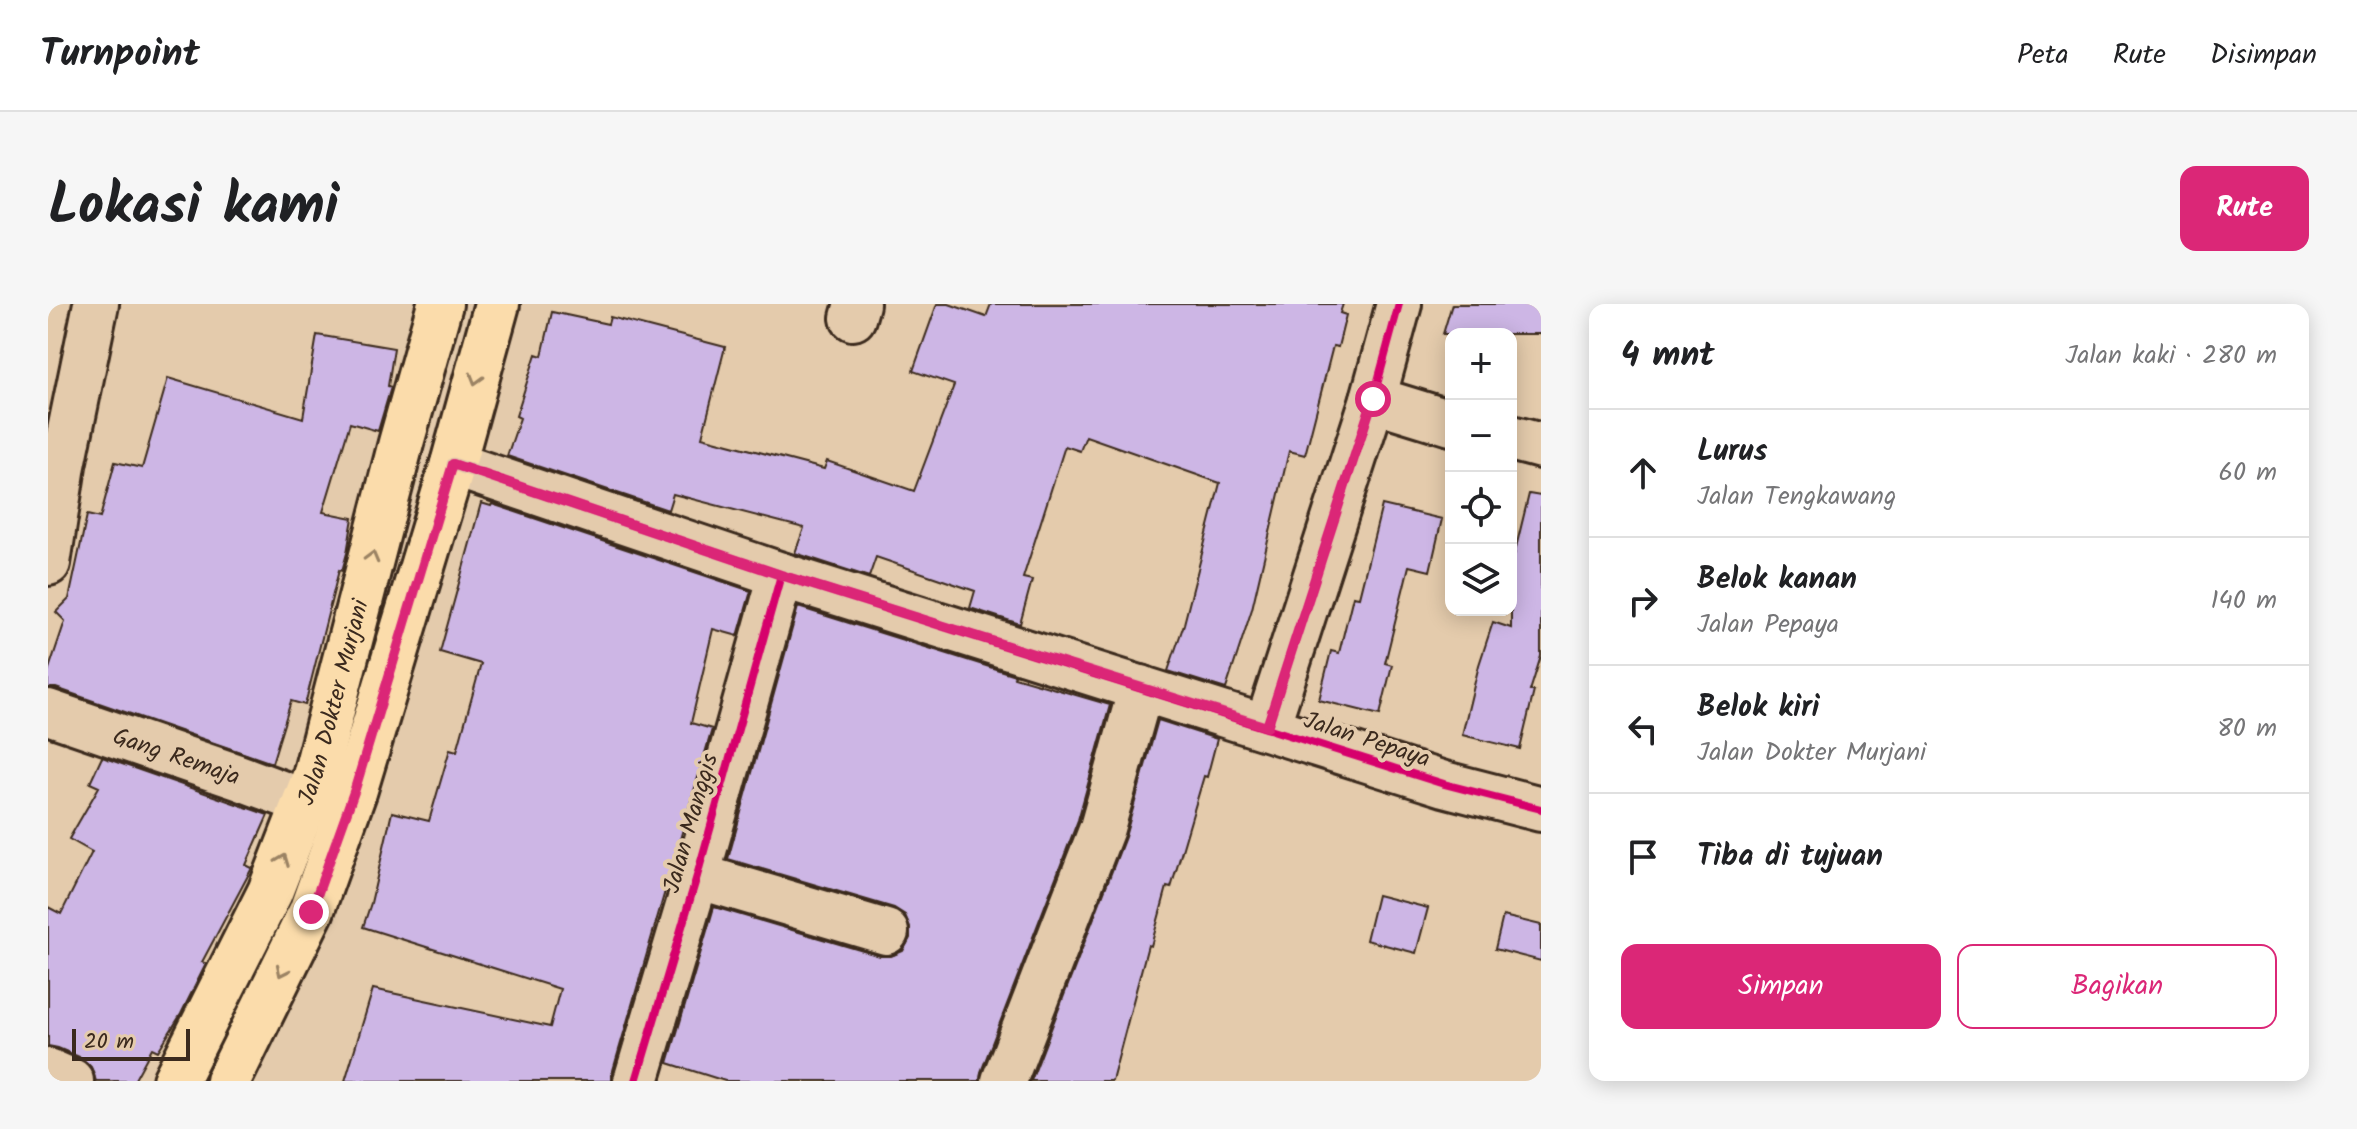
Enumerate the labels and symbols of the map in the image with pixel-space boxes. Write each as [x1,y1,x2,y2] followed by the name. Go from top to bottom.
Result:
[469,372,485,386] one-way arrow
[1355,381,1391,417] route start
[362,551,379,565] one-way arrow
[287,594,381,811] street label: Jalan Dokter Murjani
[1298,702,1435,779] street label: Jalan Pepaya
[107,718,245,797] street label: Gang Remaja
[653,749,730,898] street label: Jalan Manggis
[273,854,290,868] one-way arrow
[293,894,329,930] route end
[276,963,292,978] one-way arrow
[72,1025,190,1061] scale bar

